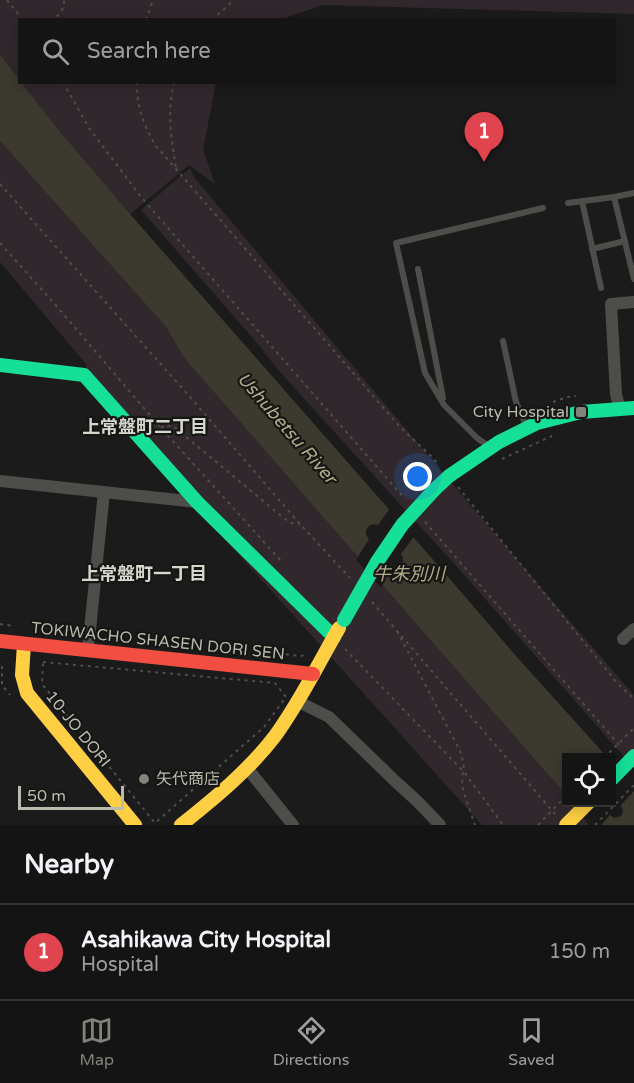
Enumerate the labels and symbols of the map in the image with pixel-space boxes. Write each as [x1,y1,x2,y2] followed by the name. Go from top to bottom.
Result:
[464,112,504,162] pin: 1
[233,368,343,490] water label: Ushubetsu River
[473,402,569,422] place label: City Hospital
[574,405,588,419] marker: City Hospital
[82,416,208,438] district label: 上常盤町二丁目
[403,462,432,491] your location
[81,563,207,585] district label: 上常盤町一丁目
[373,563,447,585] water label: 牛朱別川
[30,618,286,664] street label: TOKIWACHO SHASEN DORI SEN
[41,687,115,771] street label: 10-JO DORI
[156,769,220,789] place label: 矢代商店
[137,772,151,786] marker: 矢代商店
[18,783,124,810] scale bar

